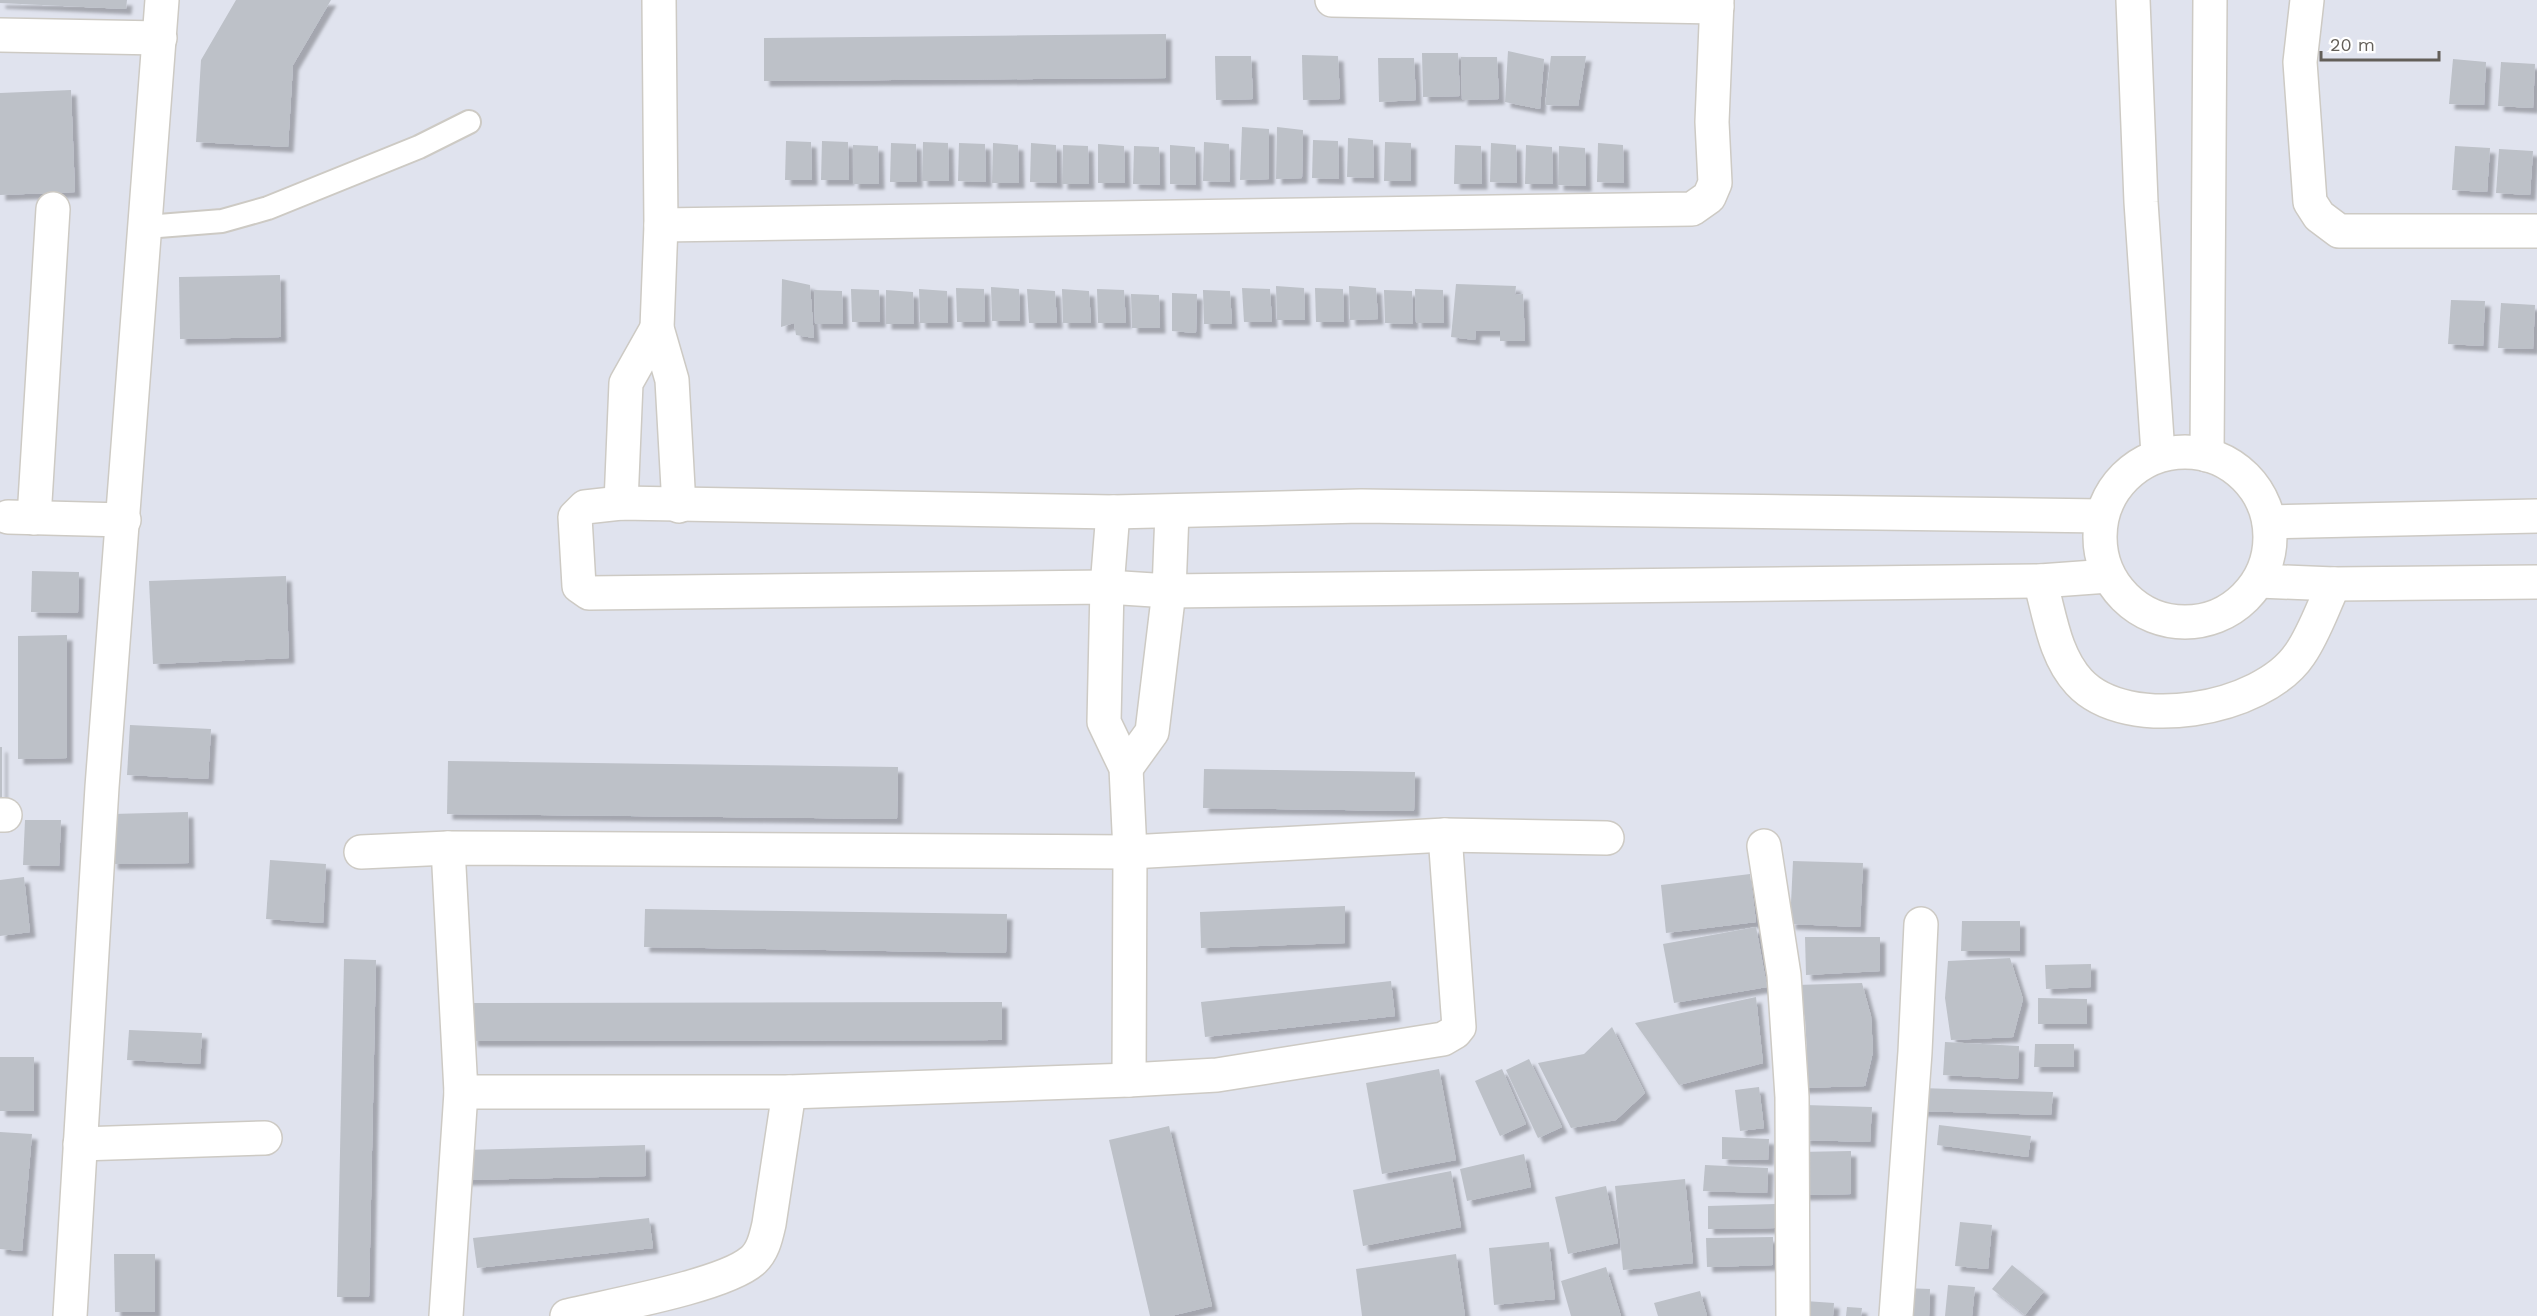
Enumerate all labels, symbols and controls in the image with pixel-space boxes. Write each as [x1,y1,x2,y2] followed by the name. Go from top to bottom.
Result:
[2321,24,2440,62] scale bar
[2330,34,2375,55] text: 20 m

